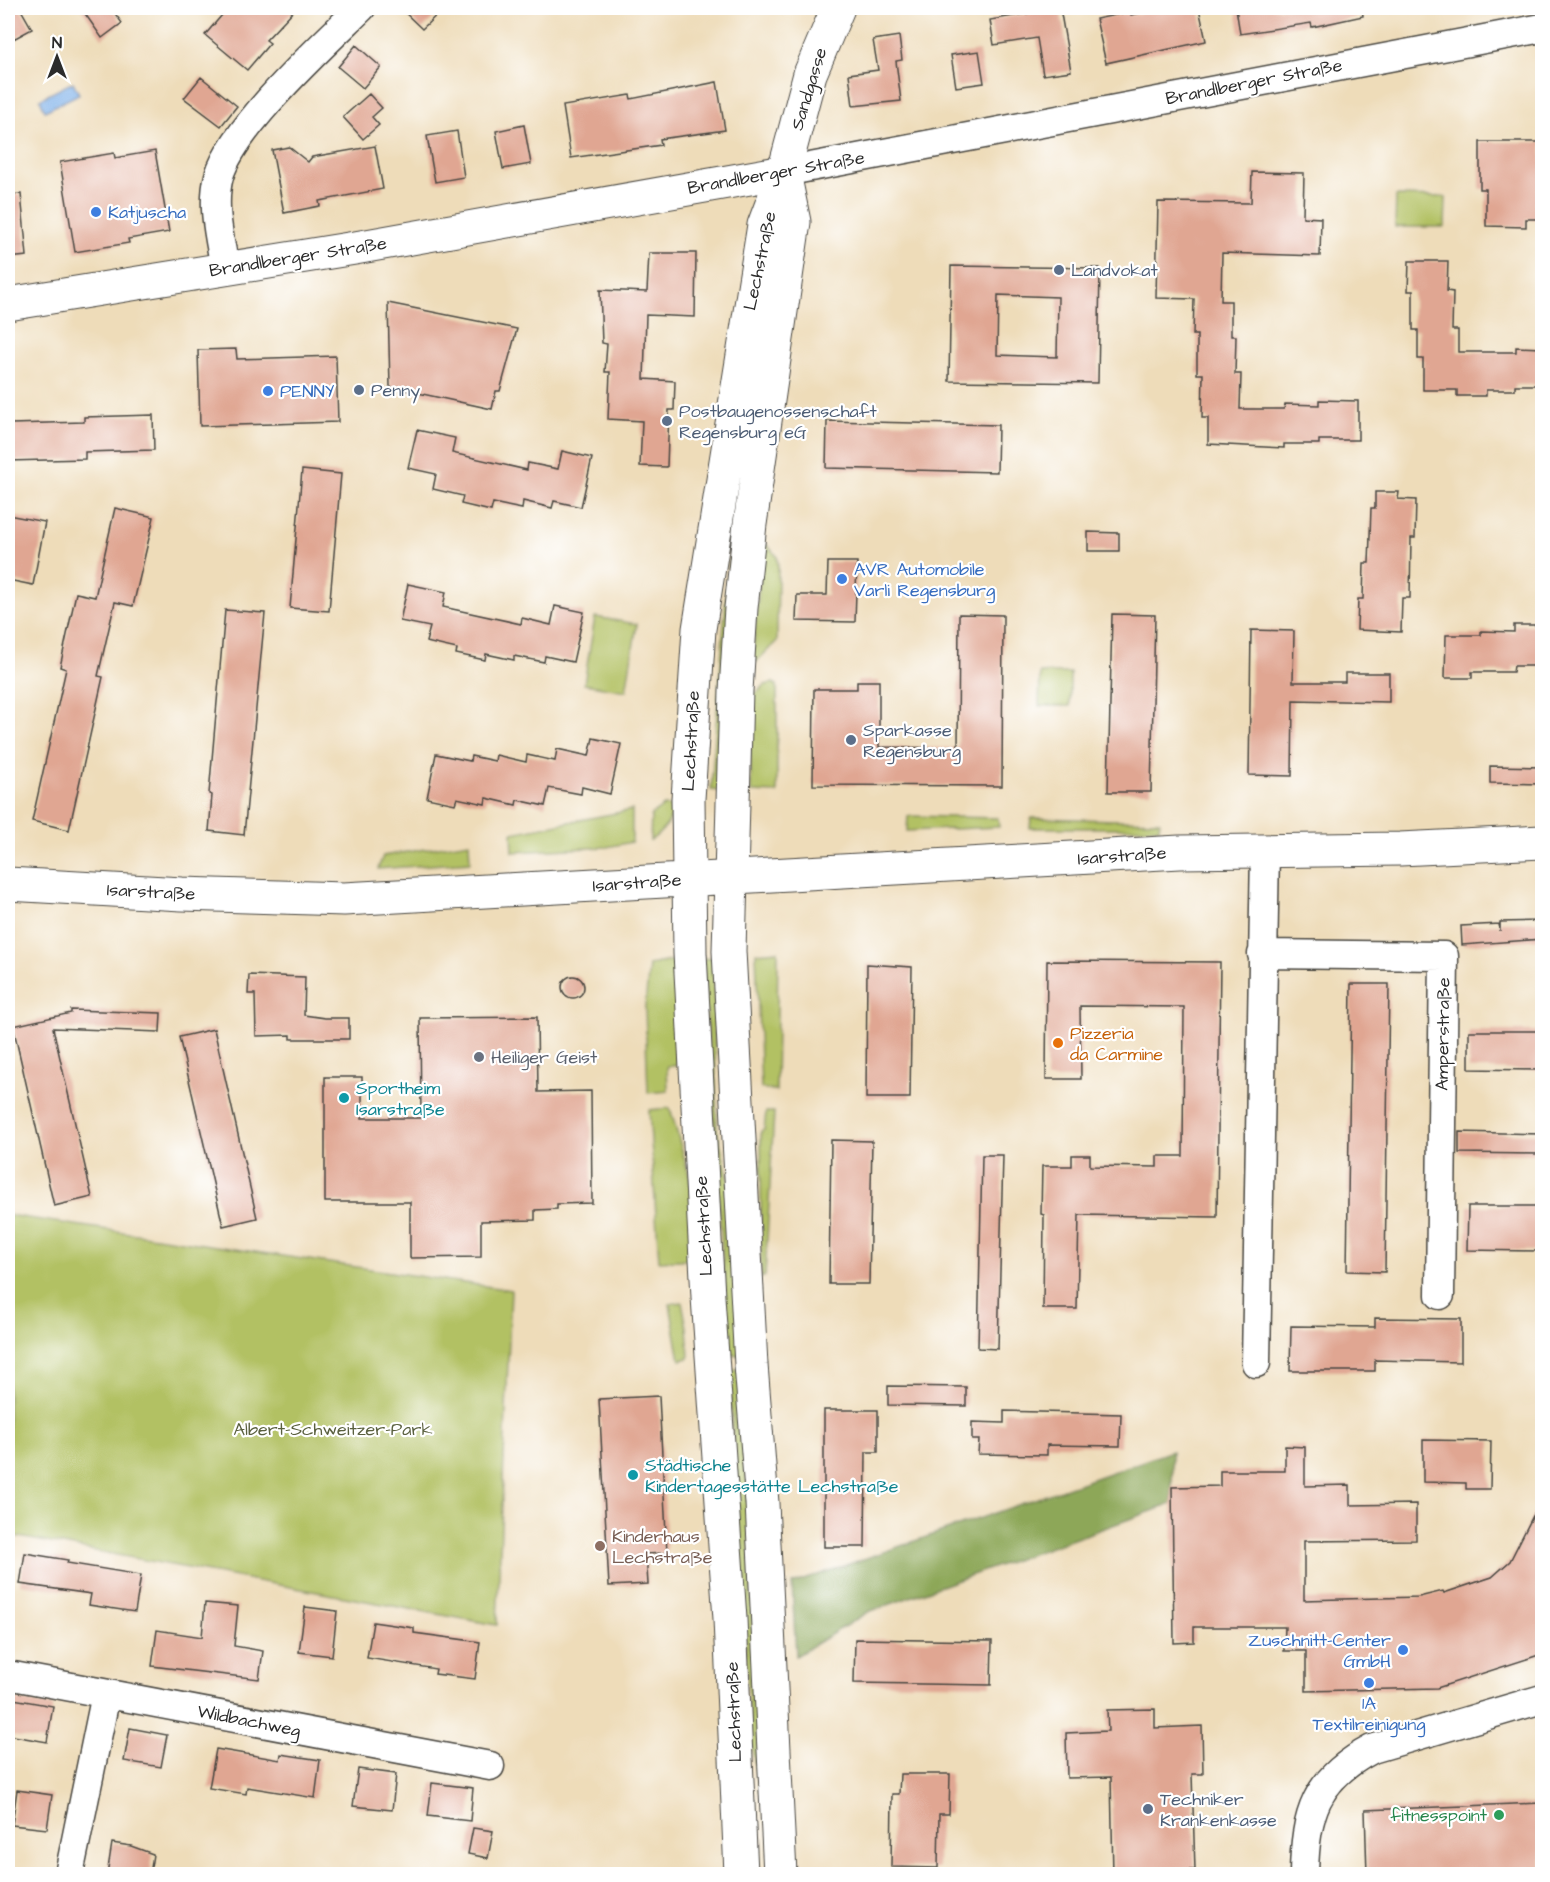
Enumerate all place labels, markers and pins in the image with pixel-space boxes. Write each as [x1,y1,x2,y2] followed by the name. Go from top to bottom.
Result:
[108,200,186,225] place label: Katjuscha
[89,205,103,219] marker: Katjuscha
[1071,258,1159,283] place label: Landvokat
[1052,263,1066,277] marker: Landvokat
[371,378,420,404] place label: Penny
[280,379,335,404] place label: PENNY
[352,383,366,397] marker: Penny
[261,384,275,398] marker: PENNY
[679,399,877,446] place label: Postbaugenossenschaft Regensburg eG
[660,414,674,428] marker: Postbaugenossenschaft Regensburg eG
[854,557,995,604] place label: AVR Automobile Varli Regensburg
[835,572,849,586] marker: AVR Automobile Varli Regensburg
[863,718,961,765] place label: Sparkasse Regensburg
[844,733,858,747] marker: Sparkasse Regensburg
[1070,1021,1163,1067] place label: Pizzeria da Carmine
[1051,1036,1065,1050] marker: Pizzeria da Carmine
[491,1045,598,1071] place label: Heiliger Geist
[472,1050,486,1064] marker: Heiliger Geist
[356,1076,445,1122] place label: Sportheim Isarstraße
[337,1091,351,1105] marker: Sportheim Isarstraße
[645,1453,899,1500] place label: Städtische Kindertagesstätte Lechstraße
[626,1468,640,1482] marker: Städtische Kindertagesstätte Lechstraße
[612,1524,713,1570] place label: Kinderhaus Lechstraße
[593,1539,607,1553] marker: Kinderhaus Lechstraße
[1248,1628,1391,1674] place label: Zuschnitt-Center GmbH
[1396,1643,1410,1657] marker: Zuschnitt-Center GmbH
[1362,1676,1376,1690] marker: 1A Textilreinigung
[1312,1691,1426,1738] place label: 1A Textilreinigung
[1160,1787,1277,1833] place label: Techniker Krankenkasse
[1141,1802,1155,1816] marker: Techniker Krankenkasse
[1390,1803,1488,1828] place label: fitnesspoint
[1492,1808,1506,1822] marker: fitnesspoint

